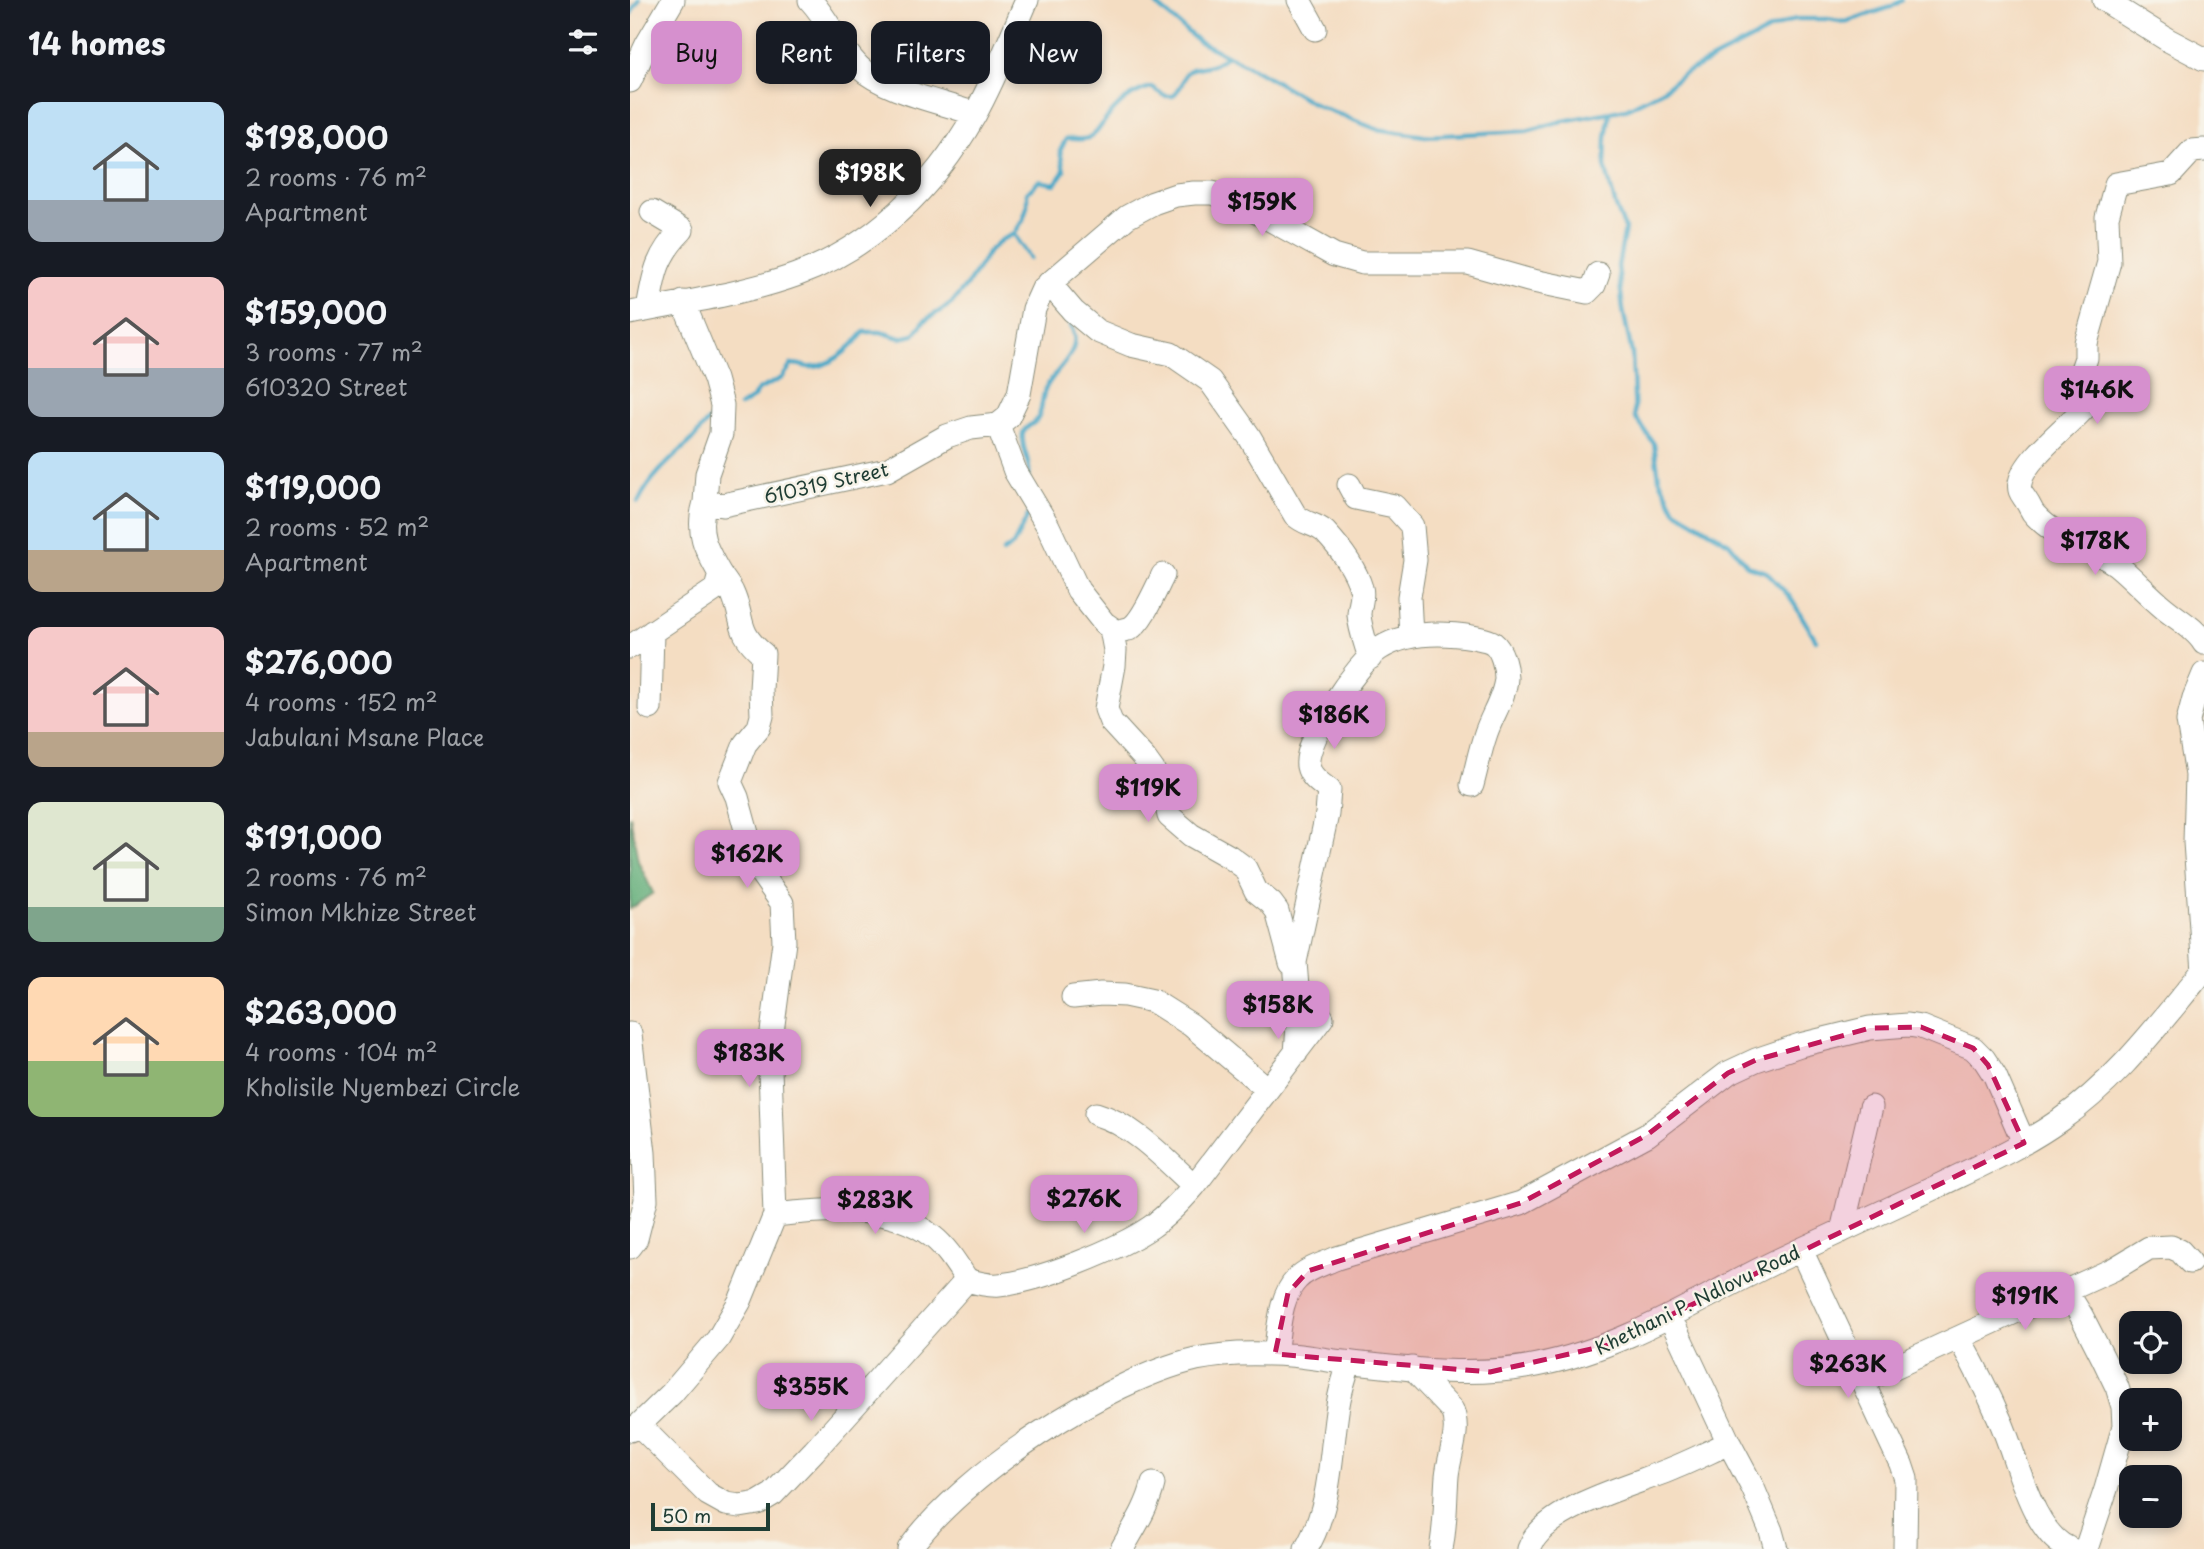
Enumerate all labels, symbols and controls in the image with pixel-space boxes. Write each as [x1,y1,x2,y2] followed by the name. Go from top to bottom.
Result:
[28,20,166,65] text: 14 homes
[651,21,742,84] chip: Buy
[756,21,857,84] chip: Rent
[871,21,990,84] chip: Filters
[1004,21,1102,84] chip: New
[564,23,602,61] icon: filters
[245,114,388,159] text: $198,000
[84,130,168,214] icon: home
[821,150,919,209] pin: $198K
[835,154,905,189] text: $198K
[245,159,427,194] text: 2 rooms · 76 m²
[1213,178,1311,238] pin: $159K
[1227,183,1297,218] text: $159K
[245,194,368,229] text: Apartment
[245,289,387,334] text: $159,000
[84,305,168,389] icon: home
[245,334,423,369] text: 3 rooms · 77 m²
[2048,366,2146,426] pin: $146K
[245,369,407,404] text: 610320 Street
[2060,371,2134,406] text: $146K
[761,454,891,510] street label: 610319 Street
[245,464,381,509] text: $119,000
[84,480,168,564] icon: home
[245,509,429,544] text: 2 rooms · 52 m²
[2046,518,2144,577] pin: $178K
[2060,522,2130,557] text: $178K
[245,544,368,579] text: Apartment
[245,639,392,684] text: $276,000
[84,655,168,739] icon: home
[245,684,438,719] text: 4 rooms · 152 m²
[1285,692,1383,751] pin: $186K
[1298,696,1370,731] text: $186K
[245,719,484,754] text: Jabulani Msane Place
[1099,764,1197,824] pin: $119K
[1115,769,1181,804] text: $119K
[245,814,382,859] text: $191,000
[84,830,168,914] icon: home
[698,830,796,890] pin: $162K
[711,835,783,870] text: $162K
[245,859,427,894] text: 2 rooms · 76 m²
[245,894,476,929] text: Simon Mkhize Street
[1229,982,1327,1041] pin: $158K
[1242,986,1314,1021] text: $158K
[245,989,397,1034] text: $263,000
[84,1005,168,1089] icon: home
[700,1030,798,1089] pin: $183K
[245,1034,438,1069] text: 4 rooms · 104 m²
[713,1034,785,1069] text: $183K
[245,1069,520,1104] text: Kholisile Nyembezi Circle
[826,1176,924,1236] pin: $283K
[1035,1176,1133,1235] pin: $276K
[1046,1180,1122,1215] text: $276K
[837,1181,913,1216] text: $283K
[1590,1237,1804,1361] street label: Khethani P. Ndlovu Road
[1976,1272,2074,1332] pin: $191K
[1991,1277,2059,1312] text: $191K
[2119,1311,2182,1528] map controls
[2119,1311,2182,1374] button: locate
[1799,1340,1897,1400] pin: $263K
[1809,1345,1887,1380] text: $263K
[762,1364,860,1423] pin: $355K
[773,1368,849,1403] text: $355K
[2119,1388,2182,1451] button: +
[2119,1465,2182,1528] button: −
[651,1500,770,1532] scale bar
[662,1501,711,1529] text: 50 m

